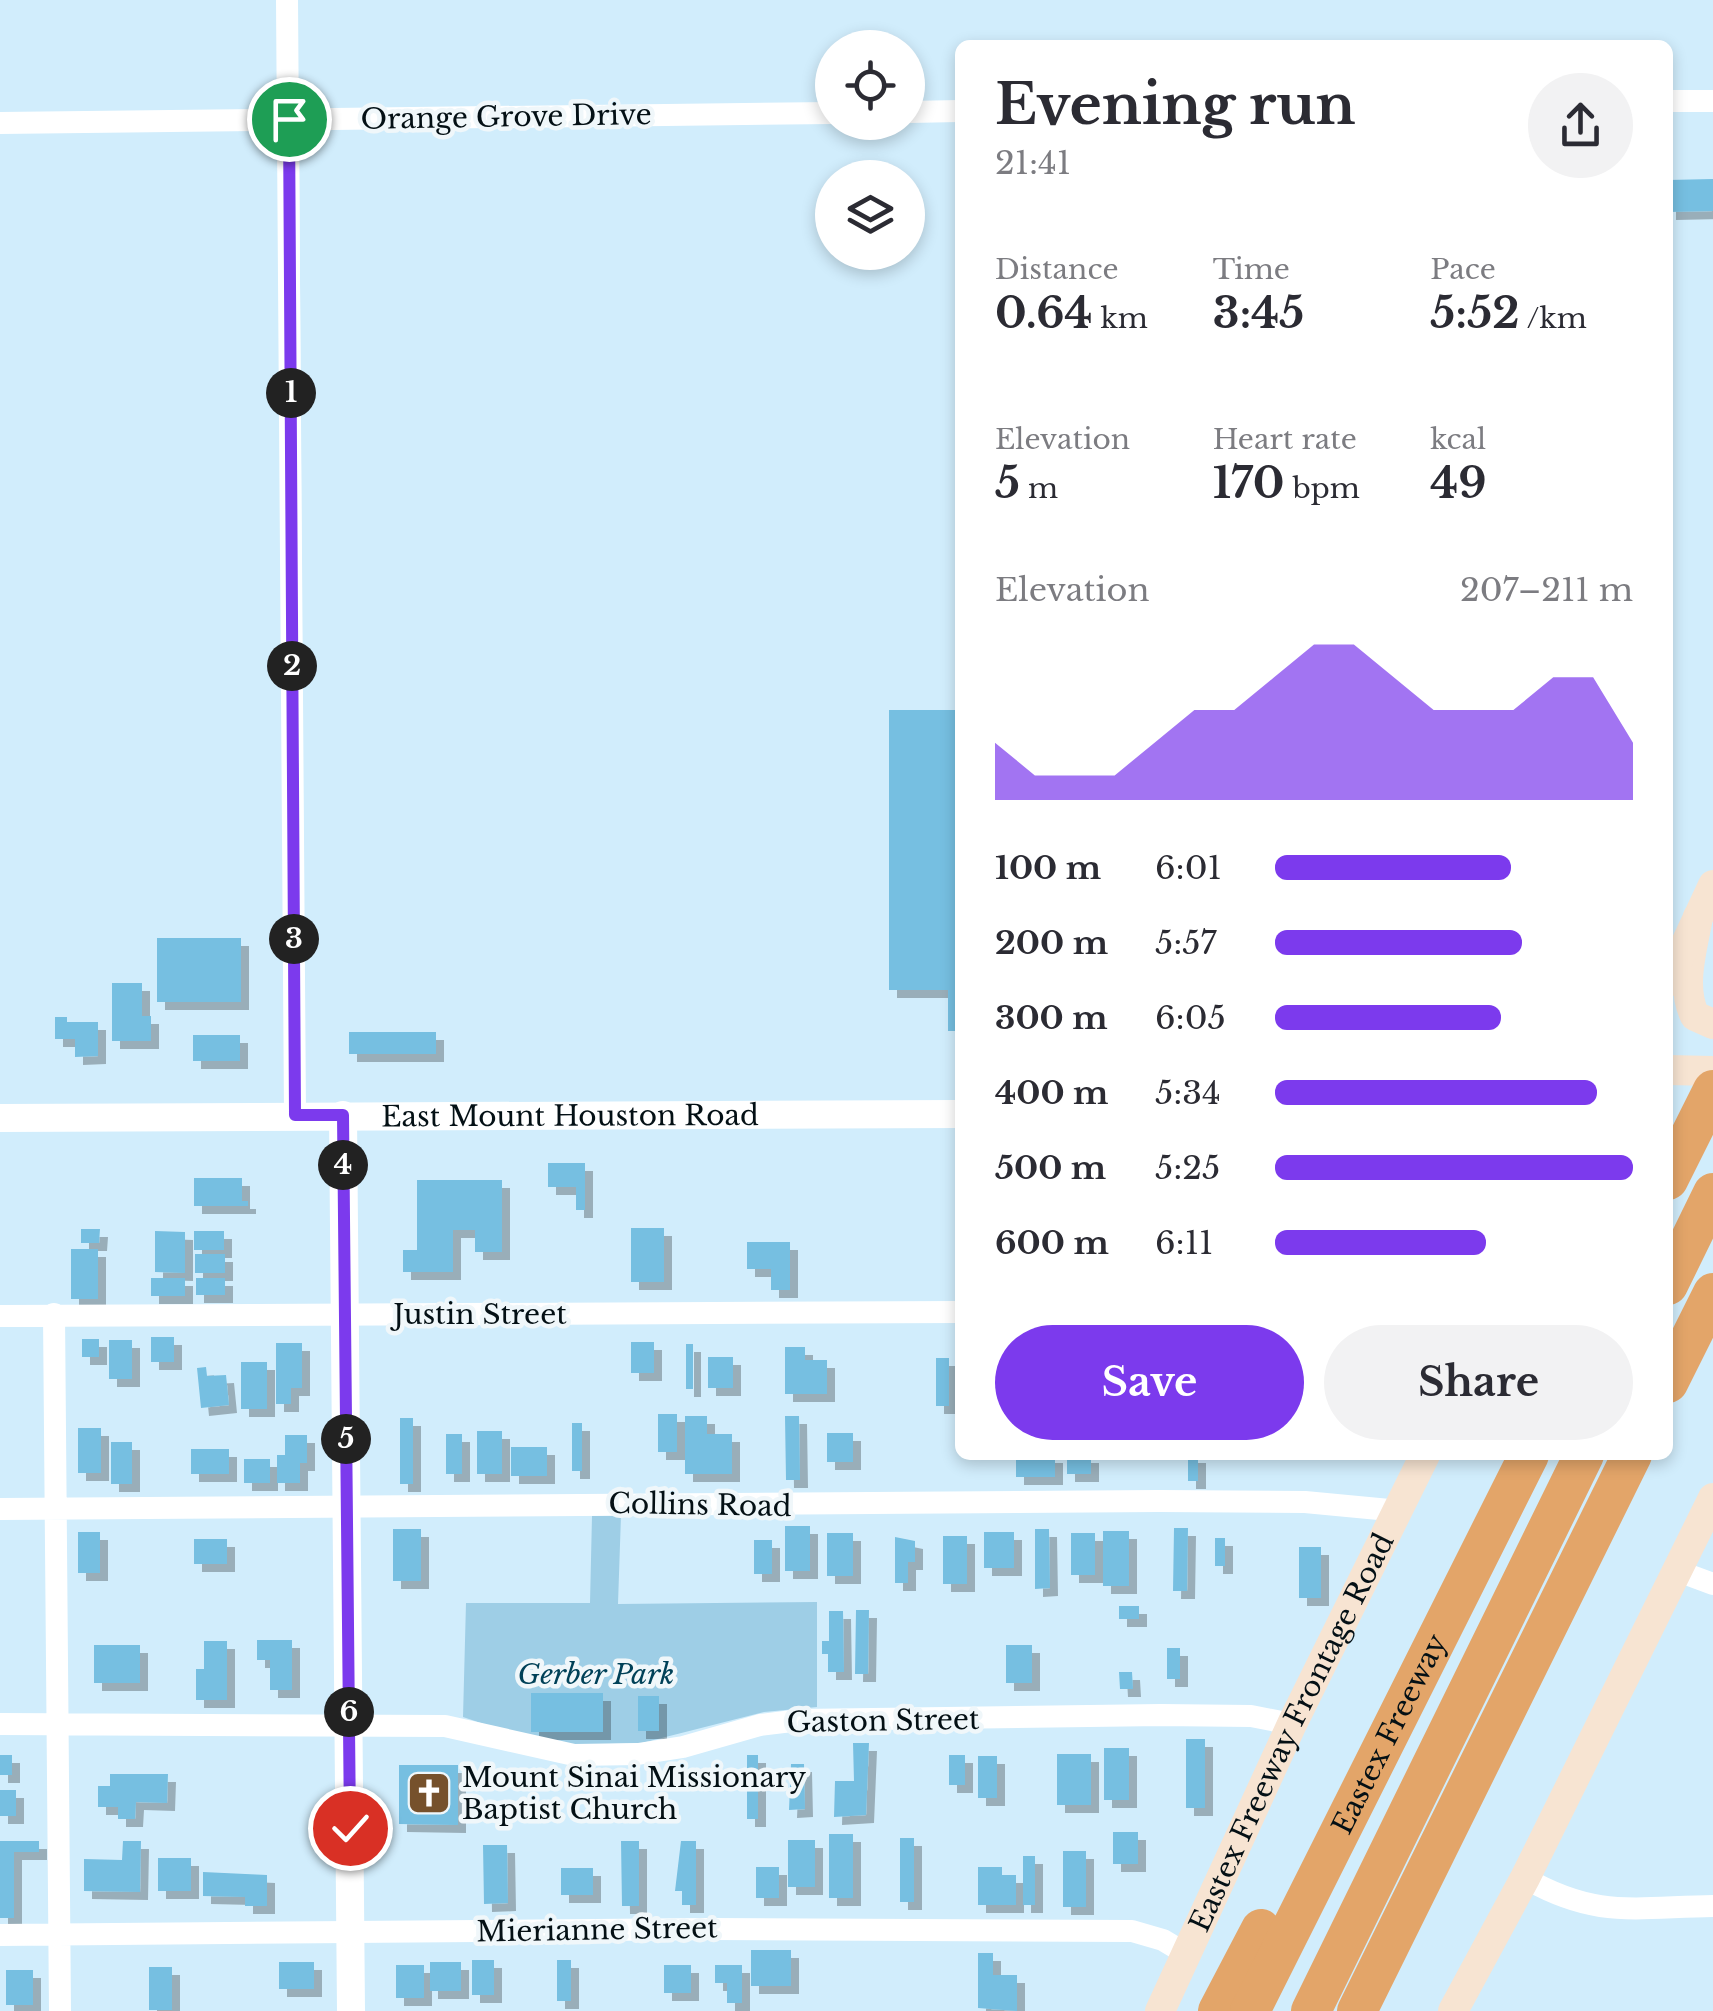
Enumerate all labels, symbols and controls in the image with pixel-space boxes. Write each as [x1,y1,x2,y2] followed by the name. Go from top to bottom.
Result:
[815,30,925,270] map controls
[815,30,925,140] button: locate
[995,71,1355,139] text: Evening run
[1528,73,1633,178] button: share
[247,77,332,162] pin
[262,92,317,147] icon: arrive
[360,97,652,137] street label: Orange Grove Drive
[995,143,1071,183] text: 21:41
[815,160,925,270] button: layers
[995,252,1118,287] text: Distance
[1213,252,1290,287] text: Time
[1430,252,1496,287] text: Pace
[995,287,1092,339] text: 0.64
[1213,287,1304,339] text: 3:45
[1430,287,1520,339] text: 5:52
[1092,301,1148,336] text: km
[1520,301,1587,336] text: /km
[266,368,316,418] pin: 1
[285,375,297,410] text: 1
[995,422,1130,457] text: Elevation
[1213,422,1357,457] text: Heart rate
[1430,422,1486,457] text: kcal
[995,457,1020,509] text: 5
[1213,457,1284,509] text: 170
[1430,457,1487,509] text: 49
[1020,471,1058,506] text: m
[1284,471,1360,506] text: bpm
[995,570,1149,610] text: Elevation
[1460,570,1633,610] text: 207–211 m
[267,641,317,691] pin: 2
[283,648,301,683] text: 2
[995,848,1101,888] text: 100 m
[1155,848,1222,888] text: 6:01
[269,914,319,964] pin: 3
[285,921,303,956] text: 3
[995,923,1108,963] text: 200 m
[1155,923,1217,963] text: 5:57
[995,998,1108,1038] text: 300 m
[1155,998,1226,1038] text: 6:05
[995,1073,1108,1113] text: 400 m
[1155,1073,1221,1113] text: 5:34
[381,1097,759,1134] street label: East Mount Houston Road
[318,1140,368,1190] pin: 4
[334,1147,352,1182] text: 4
[995,1148,1106,1188] text: 500 m
[1155,1148,1220,1188] text: 5:25
[995,1223,1109,1263] text: 600 m
[1155,1223,1213,1263] text: 6:11
[389,1297,567,1332] street label: Justin Street
[995,1325,1304,1440] button: Save
[1324,1325,1633,1440] button: Share
[321,1414,371,1464] pin: 5
[338,1421,354,1456] text: 5
[608,1486,792,1524] street label: Collins Road
[1181,1527,1401,1937] street label: Eastex Freeway Frontage Road
[1324,1628,1454,1840] street label: Eastex Freeway
[518,1657,674,1692] park label: Gerber Park
[324,1687,374,1737] pin: 6
[340,1694,358,1729] text: 6
[786,1702,980,1740] street label: Gaston Street
[462,1760,806,1827] place label: Mount Sinai Missionary Baptist Church
[406,1770,452,1816] church icon: Mount Sinai Missionary Baptist Church
[308,1786,393,1871] pin
[323,1801,378,1856] icon: check
[476,1910,718,1950] street label: Mierianne Street

